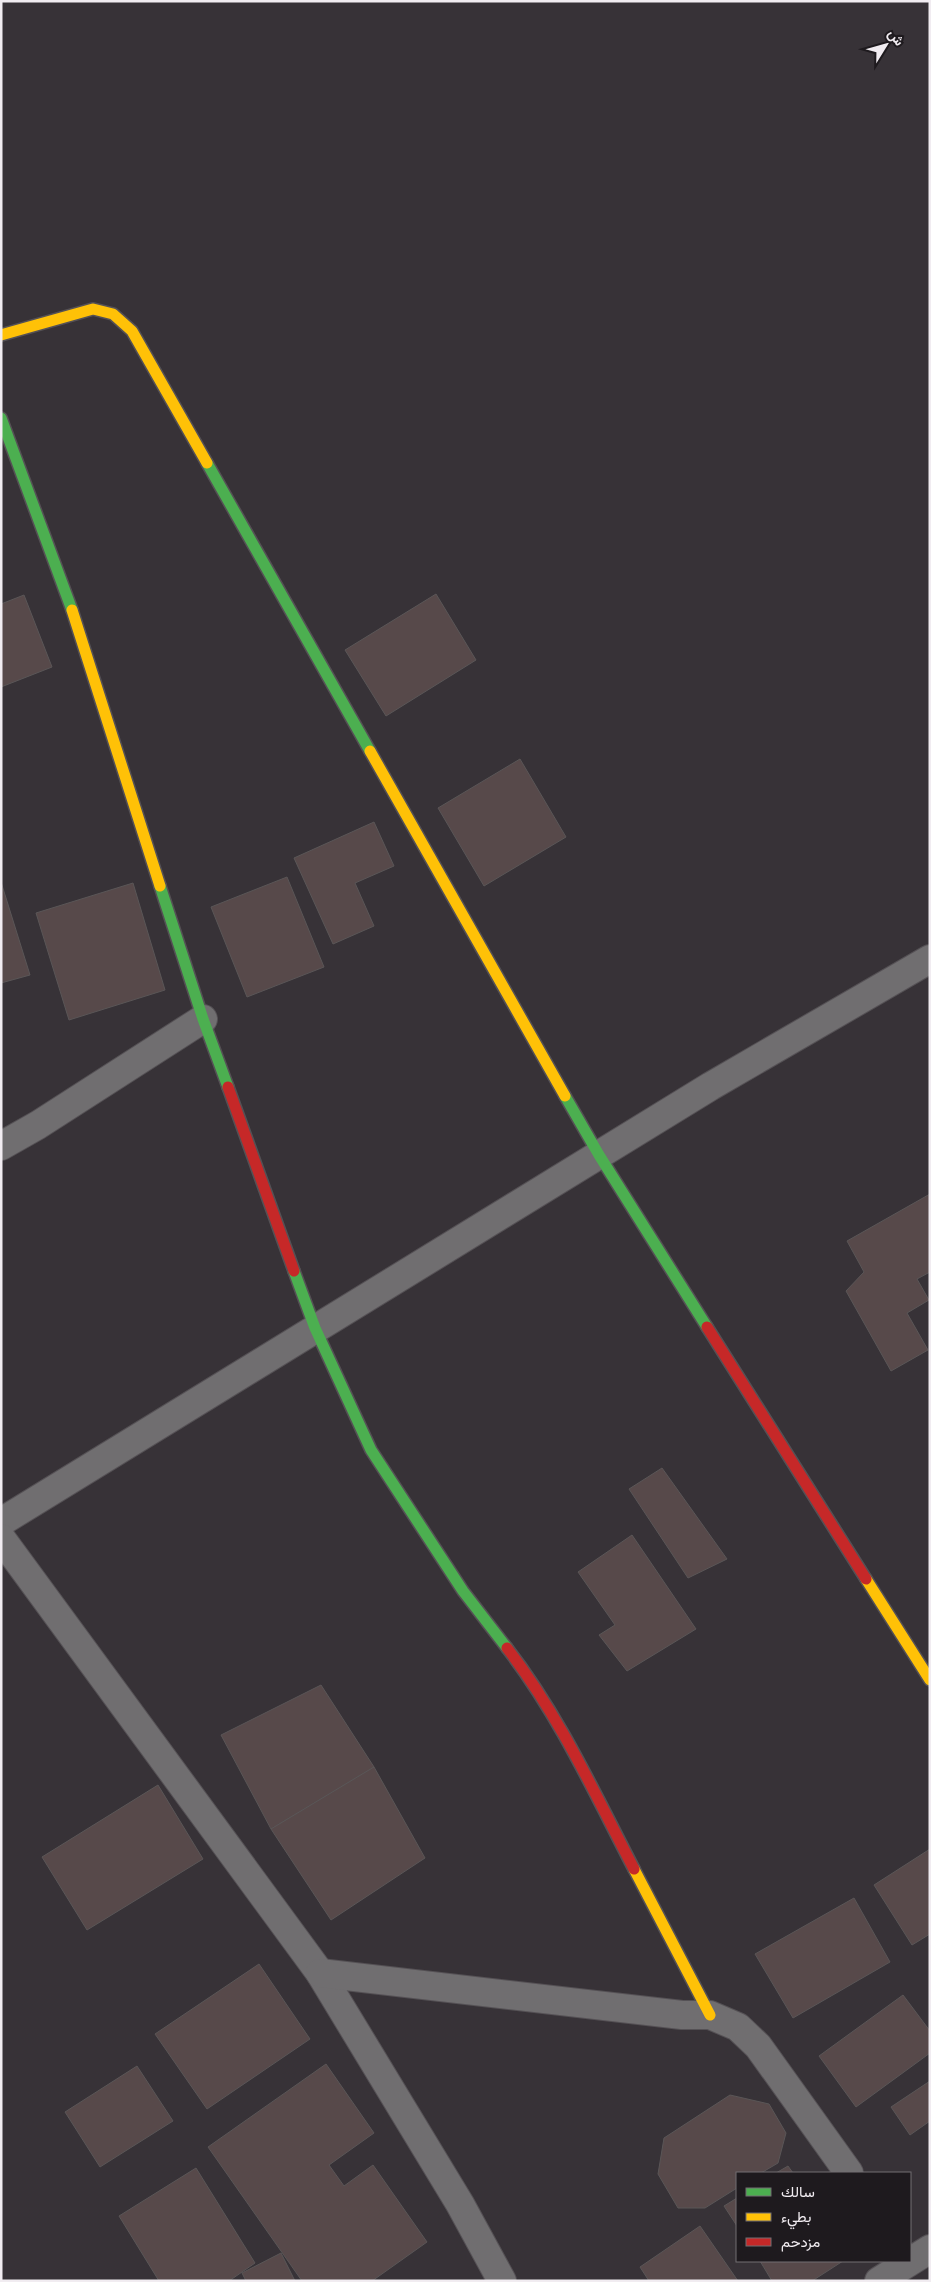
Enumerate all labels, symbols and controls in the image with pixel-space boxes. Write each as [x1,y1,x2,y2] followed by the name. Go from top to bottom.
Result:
[861,20,911,70] north arrow
[884,25,909,49] text: ش
[736,2172,911,2262] legend
[781,2182,815,2201] text: سالك
[781,2207,811,2230] text: بطيء
[781,2232,820,2252] text: مزدحم

